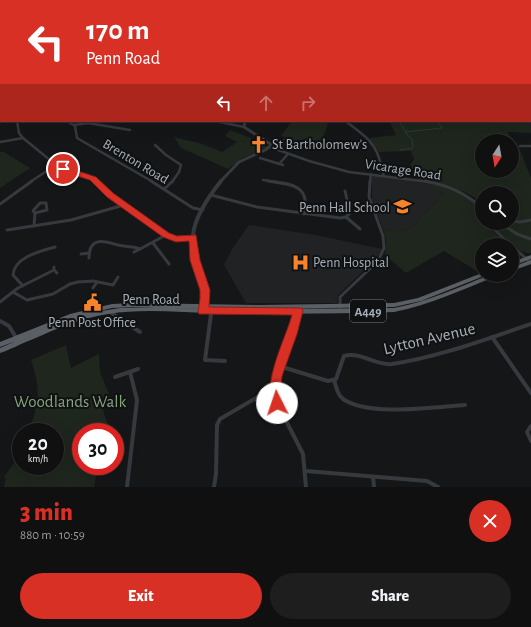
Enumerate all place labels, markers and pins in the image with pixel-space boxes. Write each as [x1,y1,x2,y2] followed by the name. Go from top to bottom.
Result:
[249,134,269,154] church icon: St Bartholomew's
[272,138,367,152] place label: St Bartholomew's
[46,152,80,186] pin
[393,197,413,217] school or university icon: Penn Hall School
[299,201,390,215] place label: Penn Hall School
[290,252,310,272] hospital icon: Penn Hospital
[313,256,389,270] place label: Penn Hospital
[82,292,102,312] public building icon: Penn Post Office
[48,316,136,330] place label: Penn Post Office

